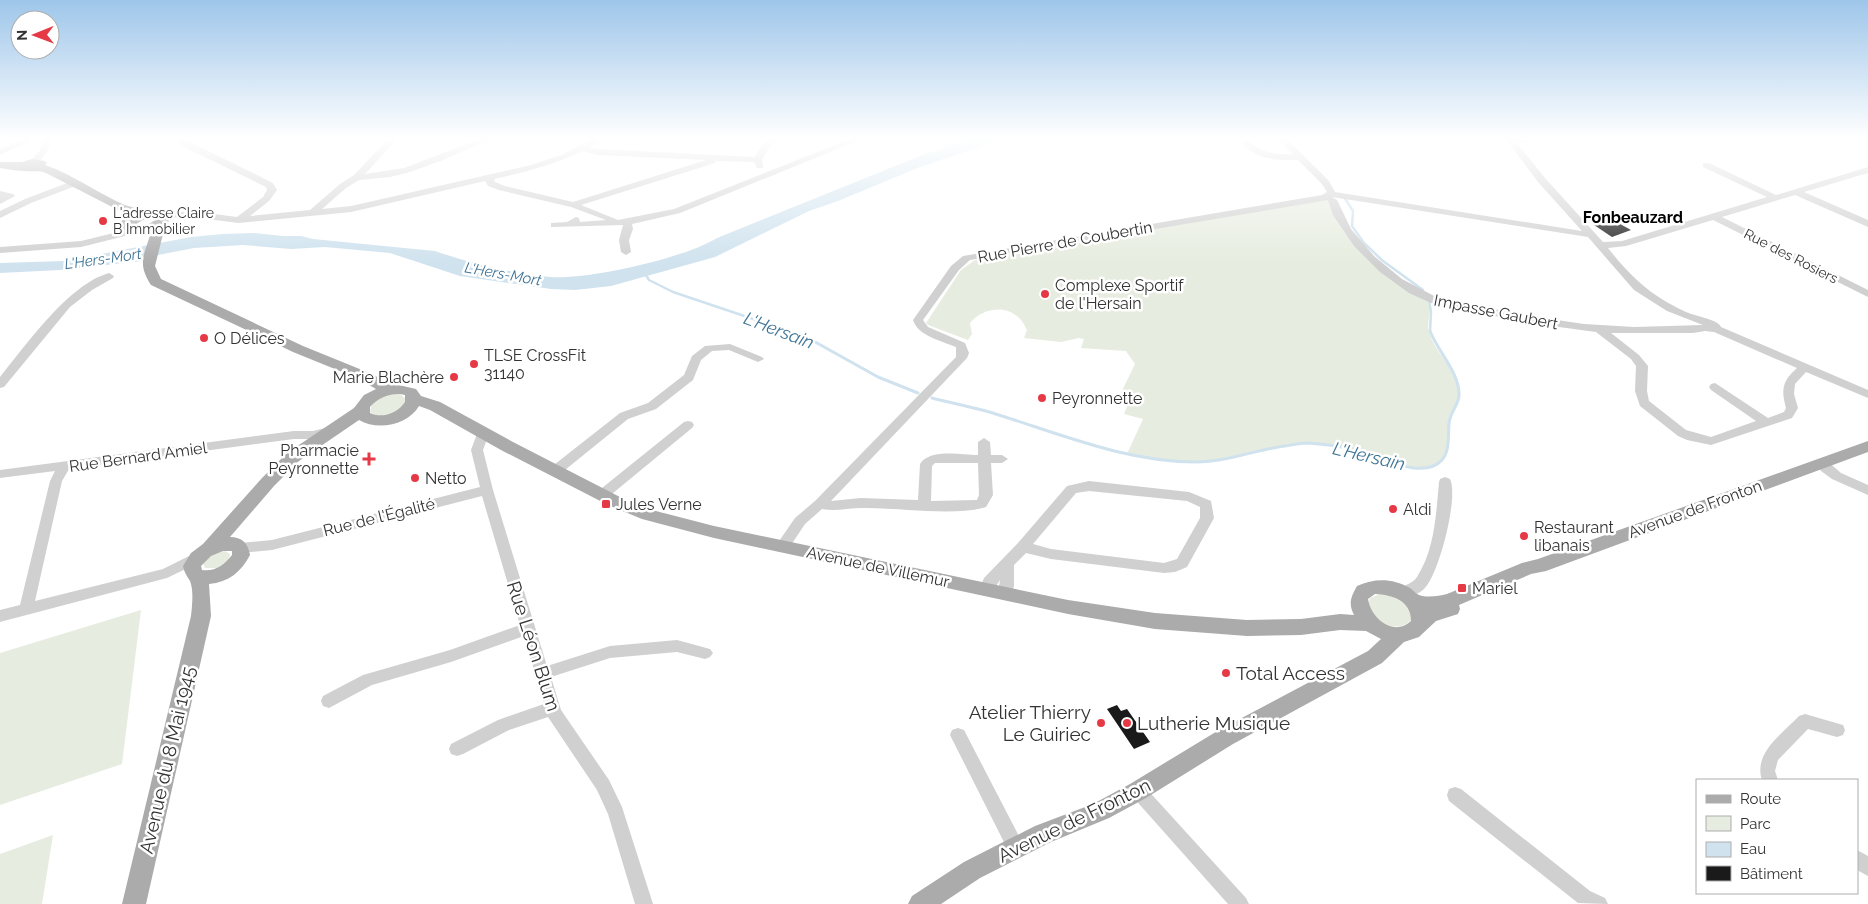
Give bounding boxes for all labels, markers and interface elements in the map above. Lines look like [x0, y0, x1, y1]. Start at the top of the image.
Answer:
north arrow [10, 10, 60, 60]
text: N [14, 30, 30, 41]
place label: L'adresse Claire B Immobilier [113, 205, 214, 237]
district label: Fonbeauzard [1583, 208, 1683, 227]
marker: L'adresse Claire B Immobilier [97, 215, 109, 227]
street label: Rue Pierre de Coubertin [976, 217, 1154, 267]
street label: Rue des Rosiers [1741, 225, 1841, 287]
water label: L'Hers-Mort [63, 245, 143, 273]
water label: L'Hers-Mort [463, 258, 543, 290]
place label: Complexe Sportif de l'Hersain [1055, 276, 1184, 313]
marker: Complexe Sportif de l'Hersain [1039, 288, 1051, 300]
street label: Impasse Gaubert [1432, 291, 1560, 333]
water label: L'Hersain [741, 307, 817, 353]
place label: O Délices [214, 329, 285, 348]
marker: O Délices [198, 332, 210, 344]
place label: TLSE CrossFit 31140 [484, 346, 587, 383]
marker: TLSE CrossFit 31140 [468, 358, 480, 370]
place label: Marie Blachère [333, 368, 444, 387]
marker: Marie Blachère [448, 371, 460, 383]
place label: Peyronnette [1052, 389, 1142, 408]
marker: Peyronnette [1036, 392, 1048, 404]
street label: Rue Bernard Amiel [68, 438, 209, 476]
water label: L'Hersain [1331, 438, 1407, 474]
place label: Pharmacie Peyronnette [269, 441, 359, 478]
marker: Pharmacie Peyronnette [363, 453, 375, 465]
place label: Netto [425, 469, 467, 488]
marker: Netto [409, 472, 421, 484]
street label: Avenue de Fronton [1626, 476, 1764, 542]
street label: Rue de l'Égalité [321, 493, 437, 540]
place label: Jules Verne [616, 495, 702, 514]
marker: Jules Verne [600, 498, 612, 510]
place label: Aldi [1403, 500, 1432, 519]
marker: Aldi [1387, 503, 1399, 515]
place label: Restaurant libanais [1534, 518, 1614, 555]
marker: Restaurant libanais [1518, 530, 1530, 542]
street label: Avenue de Villemur [805, 543, 951, 591]
street label: Rue Léon Blum [503, 578, 565, 714]
place label: Mariel [1472, 579, 1518, 598]
marker: Mariel [1456, 582, 1468, 594]
place label: Total Access [1236, 662, 1345, 684]
street label: Avenue du 8 Mai 1945 [135, 664, 199, 856]
marker: Total Access [1220, 667, 1232, 679]
place label: Atelier Thierry Le Guiriec [969, 701, 1091, 745]
place label: Lutherie Musique [1137, 712, 1290, 734]
marker: Atelier Thierry Le Guiriec [1095, 717, 1107, 729]
marker: Lutherie Musique [1121, 717, 1133, 729]
street label: Avenue de Fronton [994, 774, 1154, 866]
legend [1696, 779, 1858, 894]
text: Route [1740, 790, 1781, 808]
text: Parc [1740, 815, 1771, 833]
text: Eau [1740, 840, 1766, 858]
text: Bâtiment [1740, 865, 1803, 883]

